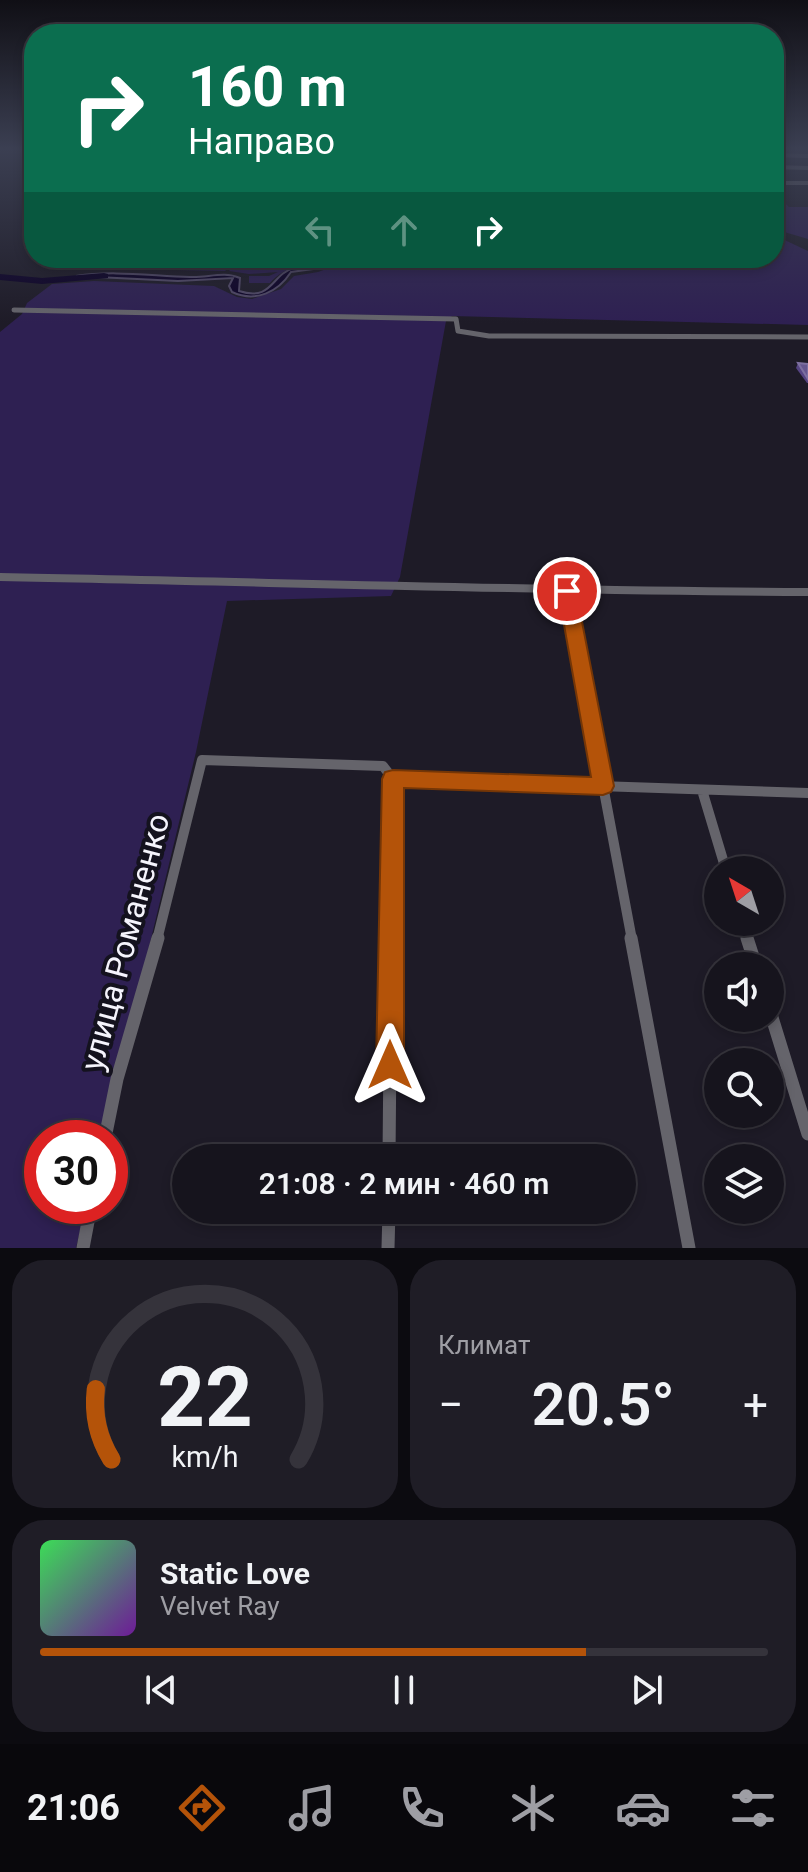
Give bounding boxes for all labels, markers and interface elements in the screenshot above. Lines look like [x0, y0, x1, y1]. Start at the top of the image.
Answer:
text: 160 m [188, 54, 347, 120]
icon: right [56, 56, 160, 160]
text: Направо [188, 121, 335, 163]
icon: left [298, 208, 342, 252]
icon: ahead [382, 208, 426, 252]
icon: right [466, 208, 510, 252]
pin [533, 557, 601, 625]
icon: arrive [545, 569, 589, 613]
street label: улица Романенко [72, 809, 178, 1075]
north arrow [704, 856, 784, 936]
map controls [704, 856, 784, 1224]
button: sound [704, 952, 784, 1032]
position arrow [348, 1023, 432, 1107]
button: search [704, 1048, 784, 1128]
speed limit sign: 30 [24, 1120, 128, 1224]
button: layers [704, 1144, 784, 1224]
text: 21:08 · 2 мин · 460 m [259, 1166, 549, 1201]
text: Климат [438, 1330, 530, 1360]
text: 22 [157, 1349, 253, 1446]
text: 20.5° [532, 1369, 675, 1440]
text: − [438, 1379, 463, 1431]
text: + [743, 1379, 768, 1431]
text: km/h [171, 1440, 239, 1474]
text: Static Love [160, 1556, 310, 1591]
text: Velvet Ray [160, 1591, 280, 1621]
icon: previous [139, 1668, 183, 1712]
icon: pause [382, 1668, 426, 1712]
icon: next [625, 1668, 669, 1712]
icon: directions [174, 1780, 230, 1836]
icon: music [284, 1780, 340, 1836]
icon: phone [394, 1780, 450, 1836]
icon: climate [505, 1780, 561, 1836]
icon: car [615, 1780, 671, 1836]
icon: filters [725, 1780, 781, 1836]
text: 21:06 [27, 1787, 120, 1829]

